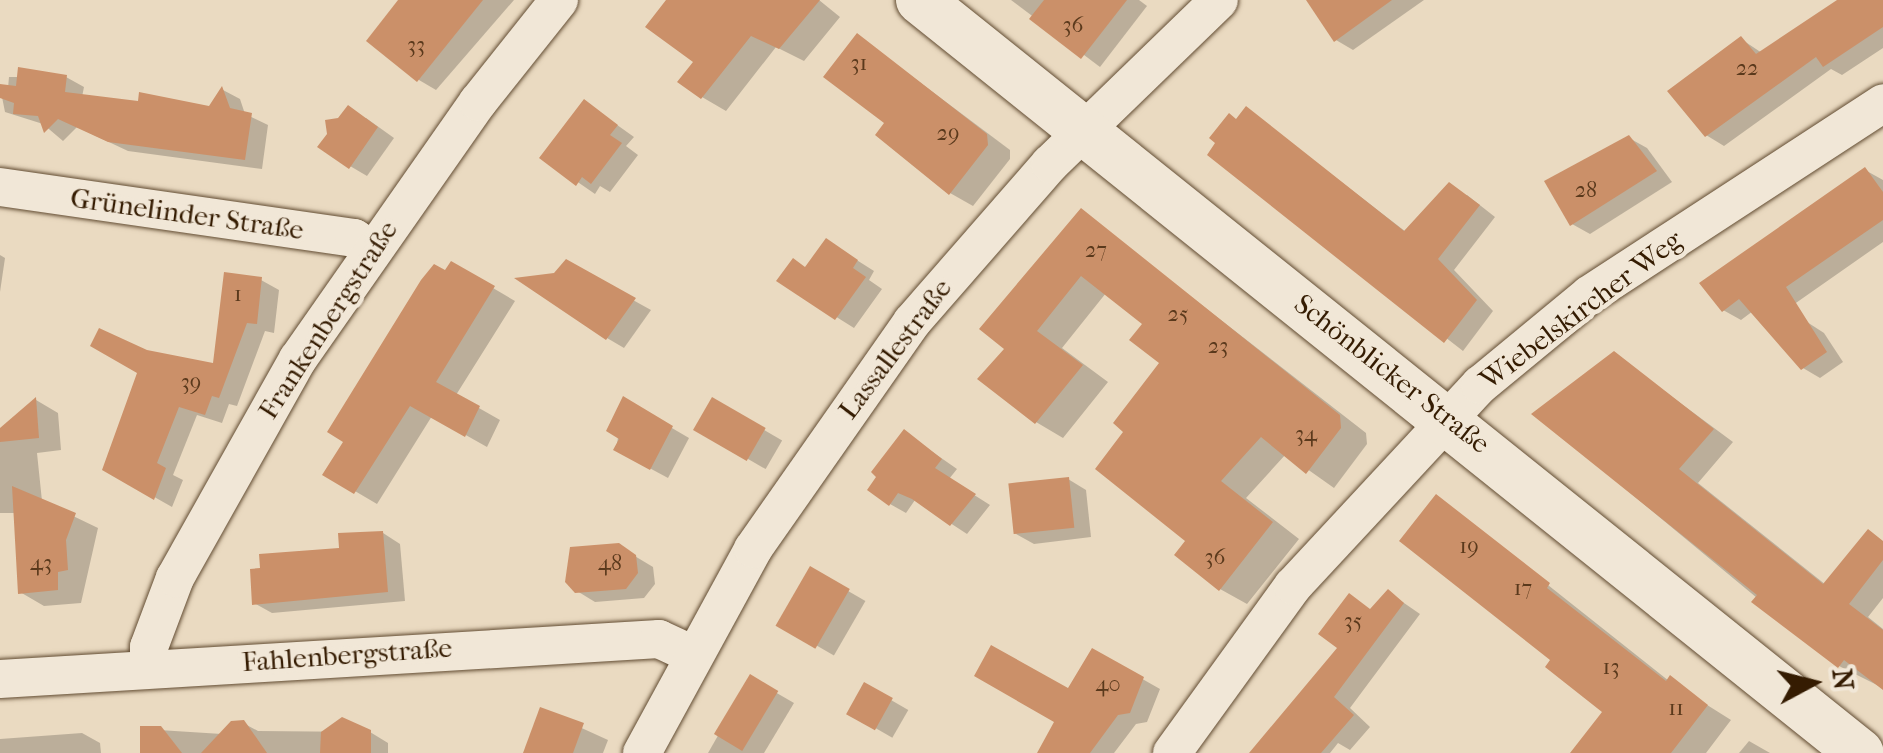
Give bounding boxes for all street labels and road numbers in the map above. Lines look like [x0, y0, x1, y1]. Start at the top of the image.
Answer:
street label: Grünelinder Straße [68, 181, 306, 247]
street label: Frankenbergstraße [251, 215, 405, 425]
street label: Wiebelskircher Weg [1473, 223, 1689, 397]
street label: Lassallestraße [831, 272, 959, 426]
street label: Schönblicker Straße [1287, 287, 1497, 461]
street label: Fahlenbergstraße [241, 631, 453, 679]

